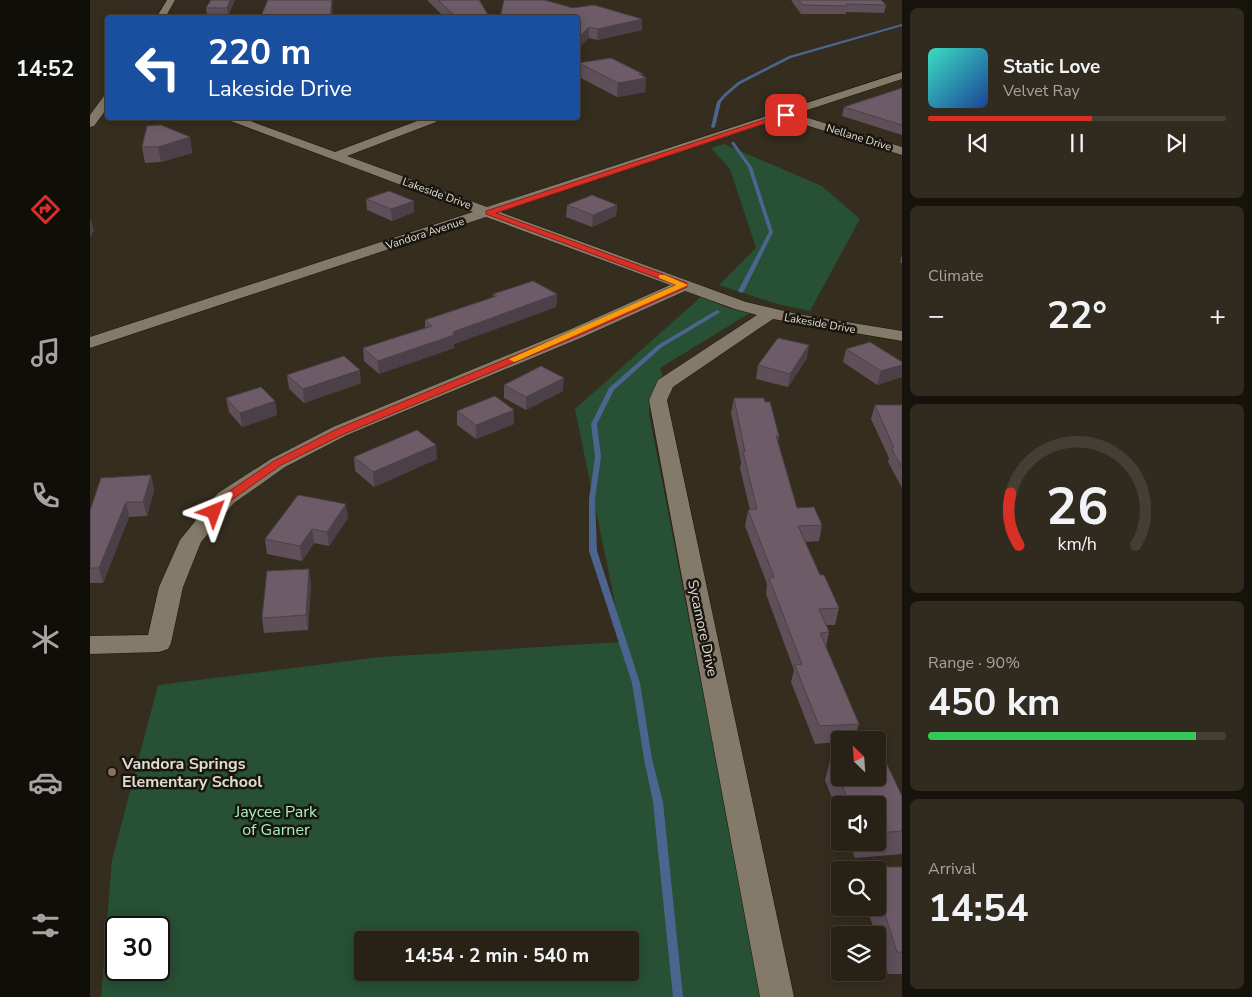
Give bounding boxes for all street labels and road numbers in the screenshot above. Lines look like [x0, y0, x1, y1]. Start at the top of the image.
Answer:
street label: Nellane Drive [824, 120, 893, 155]
street label: Lakeside Drive [400, 174, 473, 213]
street label: Vandora Avenue [383, 214, 466, 254]
street label: Lakeside Drive [783, 310, 857, 337]
street label: Sycamore Drive [683, 578, 722, 678]

